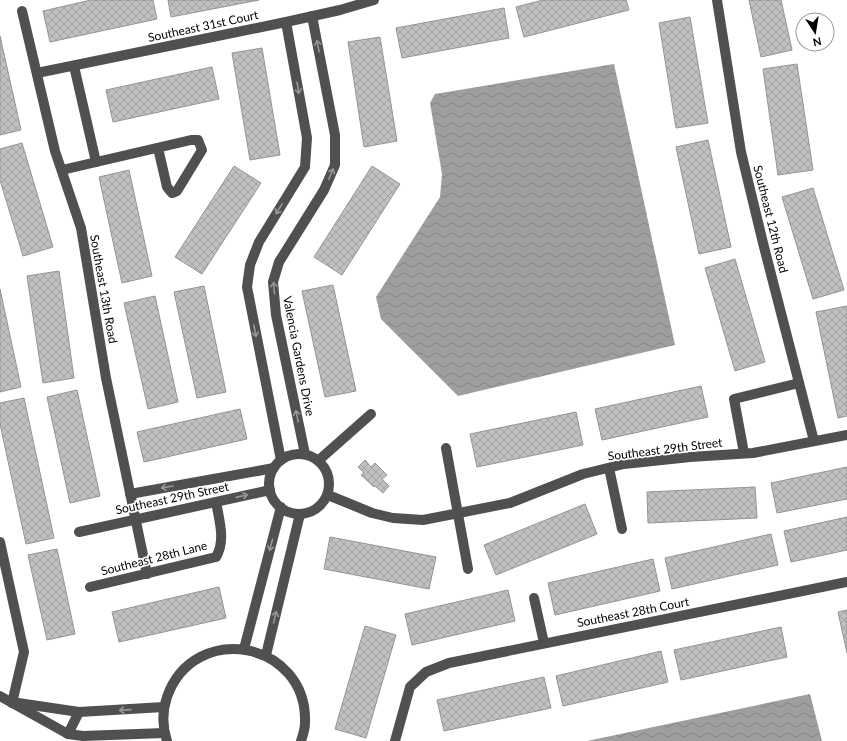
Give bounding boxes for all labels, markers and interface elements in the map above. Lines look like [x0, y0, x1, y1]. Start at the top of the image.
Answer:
street label: Southeast 31st Court [146, 7, 260, 45]
north arrow [795, 12, 835, 52]
text: N [812, 35, 823, 50]
one-way arrow [313, 40, 321, 53]
one-way arrow [294, 81, 302, 94]
street label: Southeast 12th Road [750, 164, 792, 274]
one-way arrow [328, 168, 336, 180]
one-way arrow [275, 203, 283, 214]
street label: Southeast 13th Road [87, 233, 121, 345]
one-way arrow [270, 282, 277, 295]
street label: Valencia Gardens Drive [280, 295, 318, 417]
one-way arrow [251, 324, 259, 337]
one-way arrow [293, 410, 301, 423]
street label: Southeast 29th Street [607, 434, 724, 463]
street label: Southeast 29th Street [114, 479, 231, 517]
one-way arrow [161, 483, 174, 491]
one-way arrow [235, 491, 248, 499]
street label: Southeast 28th Lane [99, 538, 209, 578]
one-way arrow [267, 538, 274, 551]
street label: Southeast 28th Court [576, 594, 691, 630]
one-way arrow [272, 611, 279, 624]
one-way arrow [119, 706, 132, 713]

